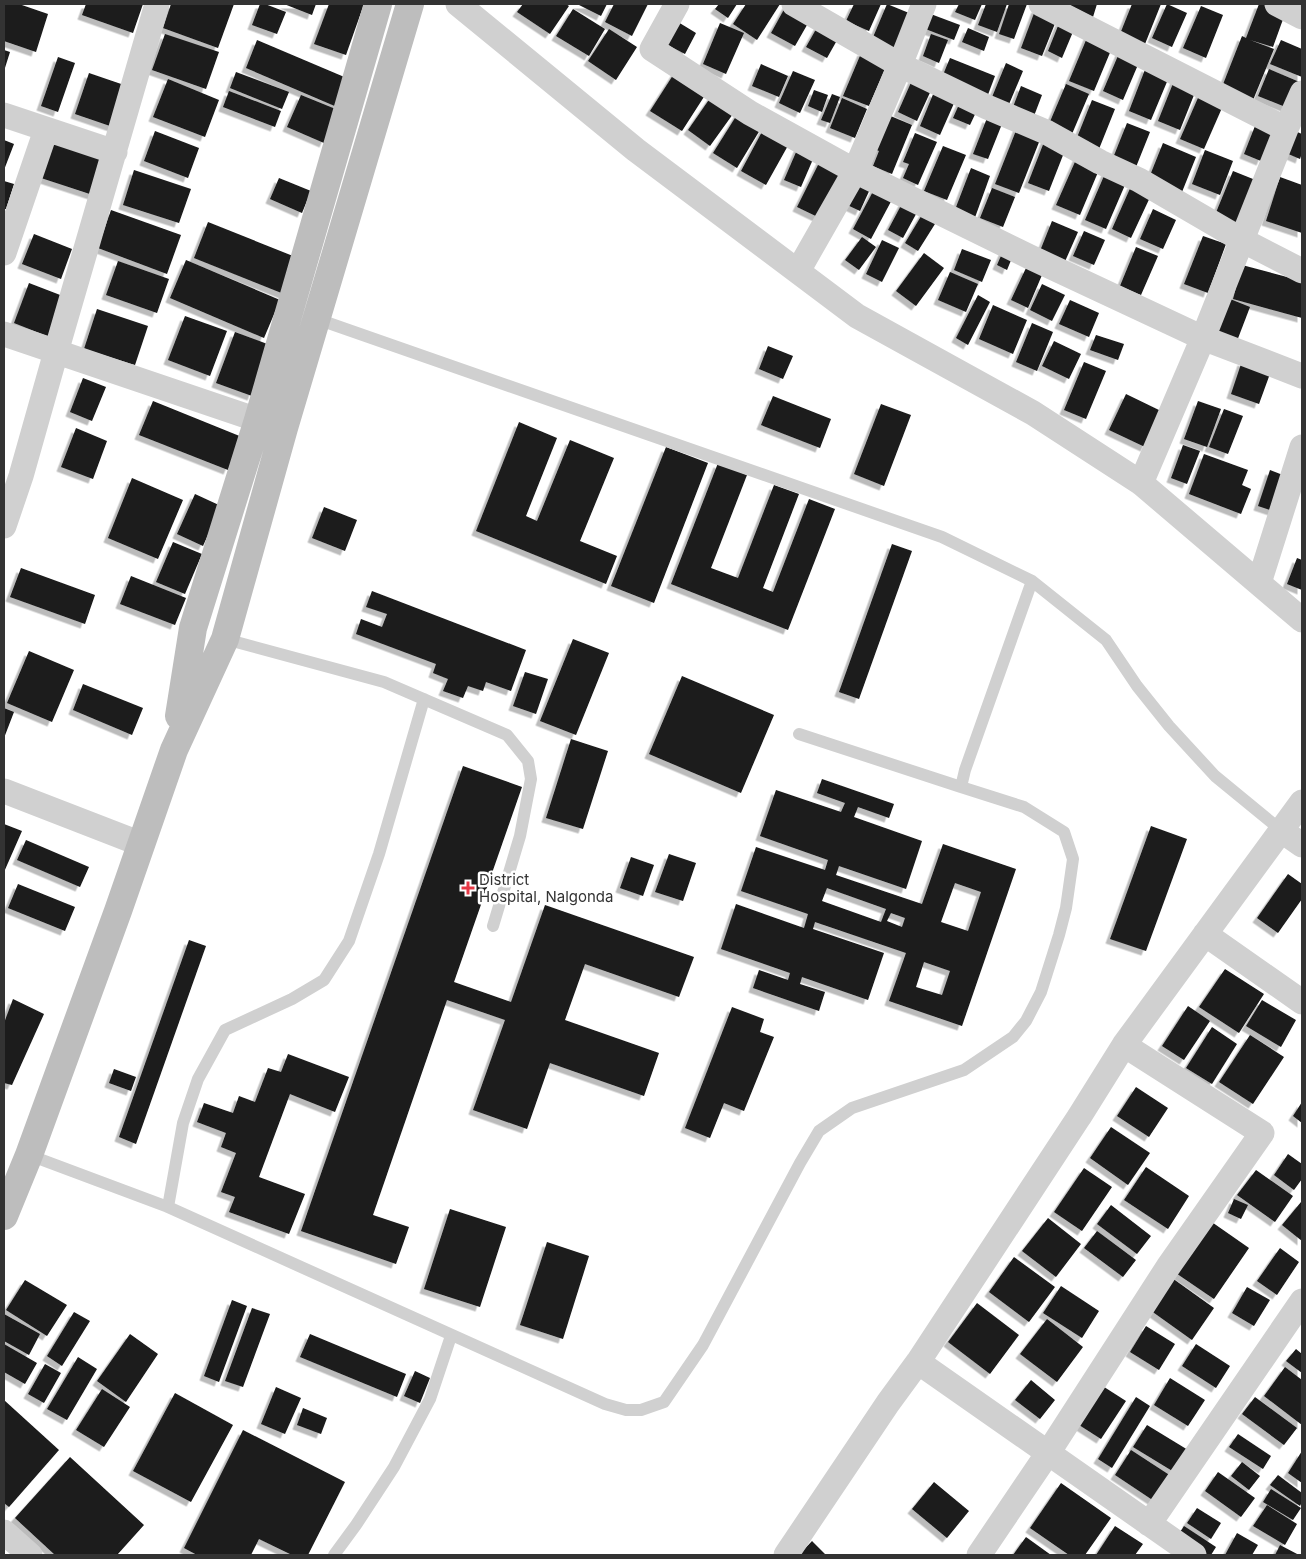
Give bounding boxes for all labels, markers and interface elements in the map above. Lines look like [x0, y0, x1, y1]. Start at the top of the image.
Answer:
place label: District Hospital, Nalgonda [479, 870, 613, 906]
marker: District Hospital, Nalgonda [461, 881, 475, 895]

